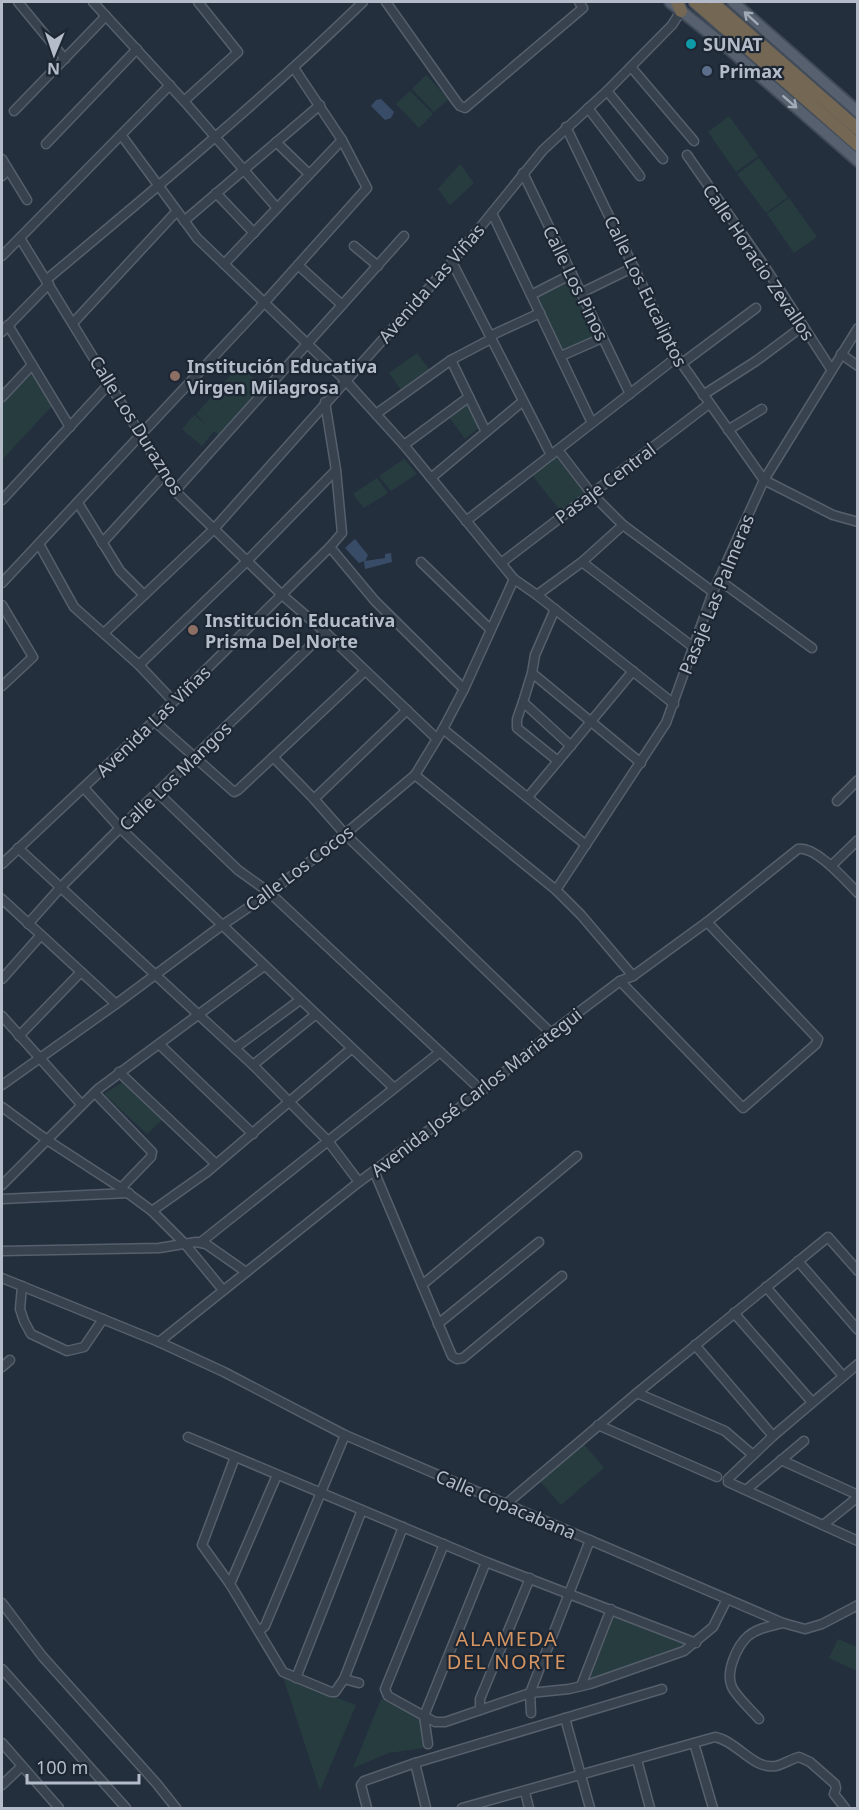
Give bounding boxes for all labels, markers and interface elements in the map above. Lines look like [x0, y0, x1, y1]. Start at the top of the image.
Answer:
one-way arrow [744, 11, 759, 25]
north arrow [24, 24, 84, 84]
place label: SUNAT [703, 32, 763, 56]
marker: SUNAT [684, 37, 698, 51]
text: N [47, 58, 60, 80]
place label: Primax [719, 59, 783, 83]
marker: Primax [700, 64, 714, 78]
one-way arrow [782, 95, 797, 109]
street label: Calle Horacio Zevallos [698, 179, 820, 345]
street label: Calle Los Eucaliptos [599, 211, 693, 371]
street label: Avenida Las Viñas [373, 218, 489, 348]
street label: Calle Los Pinos [538, 221, 614, 345]
street label: Calle Los Duraznos [84, 351, 190, 499]
place label: Institución Educativa Virgen Milagrosa [187, 354, 377, 399]
marker: Institución Educativa Virgen Milagrosa [168, 369, 182, 383]
street label: Pasaje Central [550, 437, 660, 529]
street label: Pasaje Las Palmeras [673, 510, 759, 678]
place label: Institución Educativa Prisma Del Norte [205, 608, 395, 653]
marker: Institución Educativa Prisma Del Norte [186, 623, 200, 637]
street label: Avenida Las Viñas [91, 660, 215, 782]
street label: Calle Los Mangos [114, 716, 236, 836]
street label: Calle Los Cocos [240, 819, 358, 917]
street label: Avenida José Carlos Mariategui [366, 1002, 586, 1182]
street label: Calle Copacabana [432, 1464, 580, 1544]
district label: ALAMEDA DEL NORTE [447, 1625, 567, 1675]
scale bar [27, 1747, 140, 1785]
text: 100 m [36, 1755, 88, 1779]

